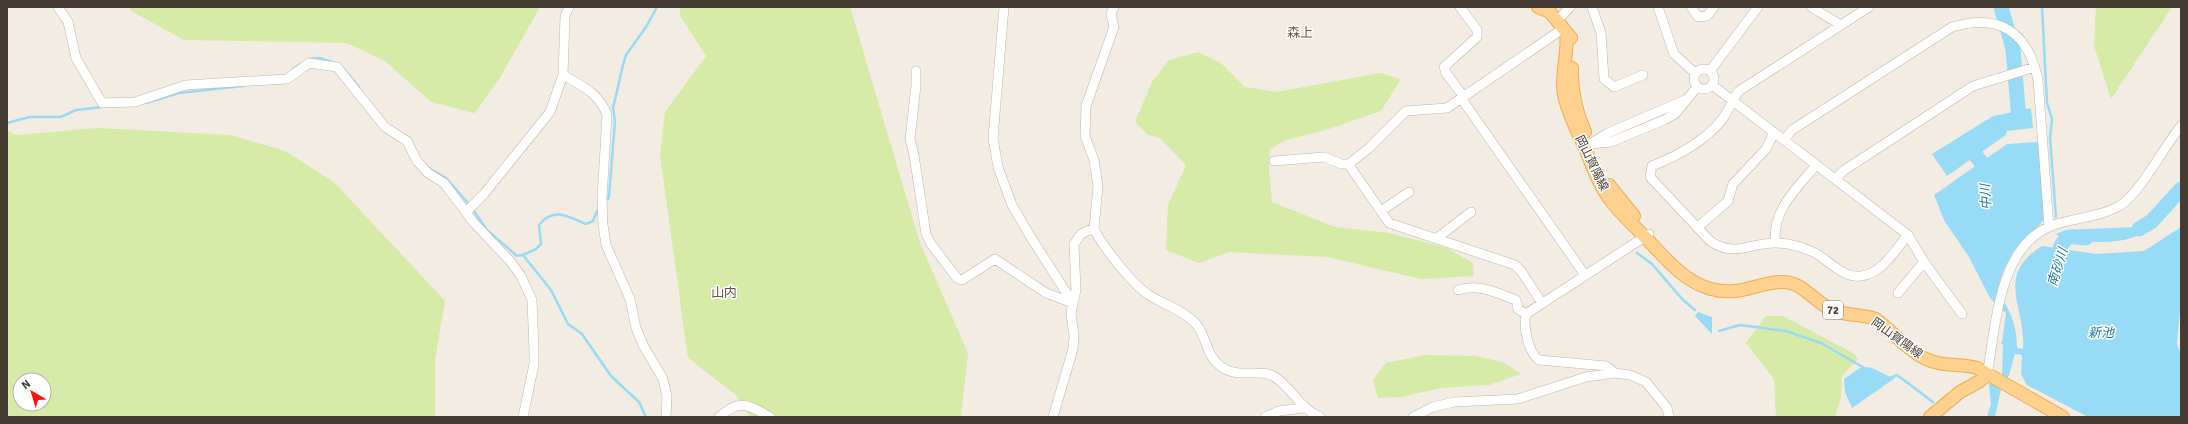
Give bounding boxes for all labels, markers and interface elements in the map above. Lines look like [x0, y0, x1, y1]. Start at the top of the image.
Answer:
district label: 森上 [1287, 25, 1313, 41]
street label: 岡山賀陽線 [1572, 133, 1611, 193]
water label: 中川 [1977, 182, 1995, 210]
water label: 南砂川 [2045, 244, 2072, 288]
district label: 山内 [711, 285, 737, 301]
road number: 72 [1823, 301, 1843, 319]
street label: 岡山賀陽線 [1868, 315, 1925, 362]
water label: 新池 [2088, 325, 2116, 341]
north arrow [12, 372, 52, 412]
text: N [19, 377, 33, 392]

